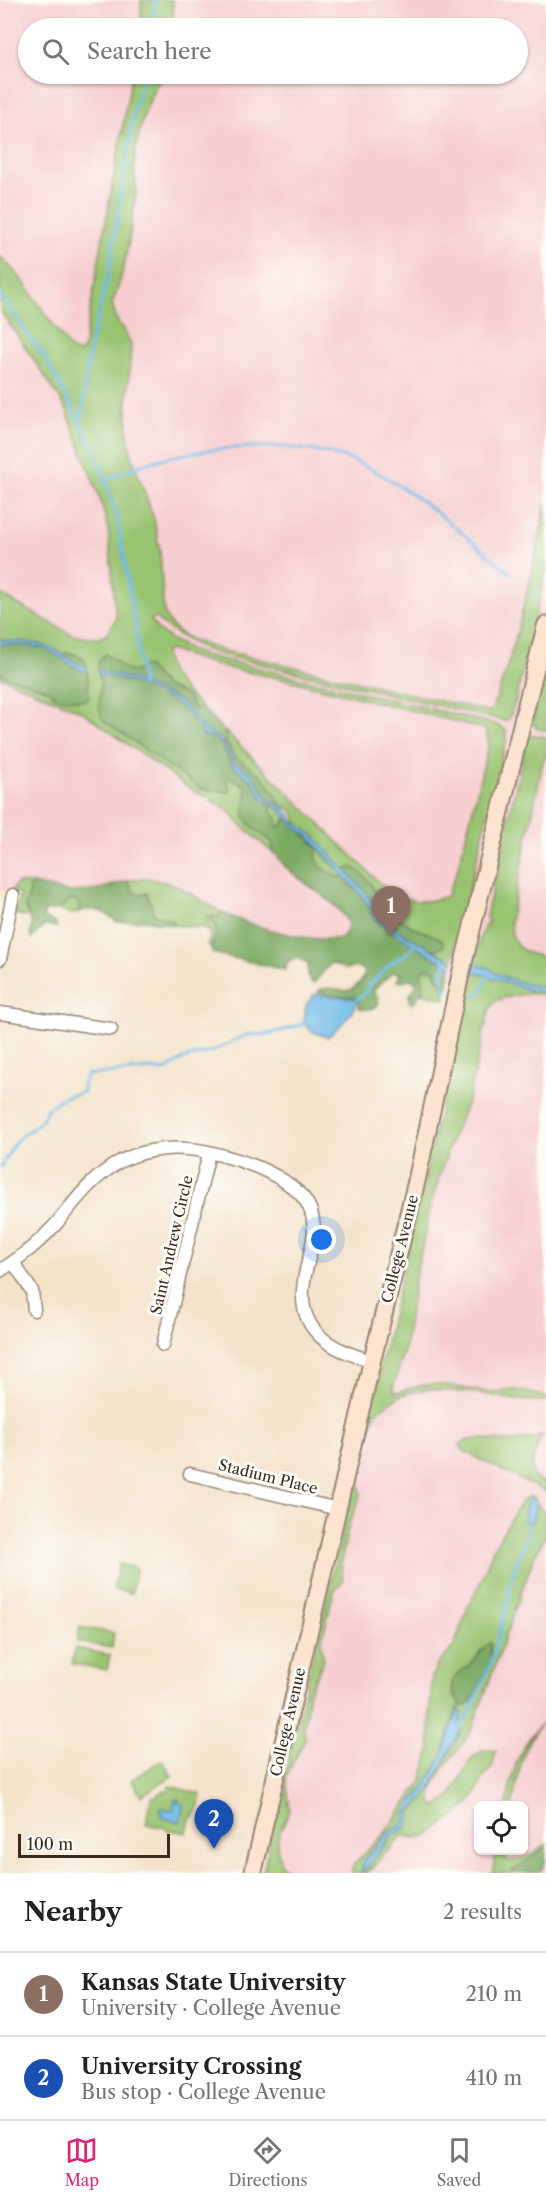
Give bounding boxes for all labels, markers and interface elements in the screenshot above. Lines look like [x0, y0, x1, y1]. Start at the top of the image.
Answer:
search box [18, 18, 528, 84]
icon: search [39, 35, 72, 68]
text: Search here [87, 38, 212, 65]
pin: 1 [372, 886, 410, 936]
street label: Saint Andrew Circle [146, 1173, 197, 1316]
street label: College Avenue [377, 1193, 422, 1305]
your location [307, 1225, 336, 1254]
street label: Stadium Place [217, 1455, 320, 1498]
street label: College Avenue [266, 1666, 309, 1778]
pin: 2 [194, 1800, 234, 1849]
map controls [474, 1801, 528, 1855]
button: locate [474, 1801, 528, 1855]
scale bar [18, 1831, 170, 1858]
text: 100 m [27, 1834, 73, 1854]
text: Nearby [24, 1896, 122, 1928]
text: 2 results [443, 1900, 522, 1924]
text: Kansas State University [81, 1969, 346, 1996]
text: 1 [39, 1982, 48, 2006]
text: 210 m [465, 1982, 522, 2006]
text: University · College Avenue [81, 1996, 341, 2020]
text: University Crossing [81, 2053, 301, 2080]
text: 2 [38, 2066, 49, 2090]
text: 410 m [465, 2066, 522, 2090]
text: Bus stop · College Avenue [81, 2080, 326, 2104]
tab: Map [65, 2134, 99, 2190]
tab: Directions [228, 2134, 307, 2190]
tab: Saved [437, 2134, 481, 2190]

